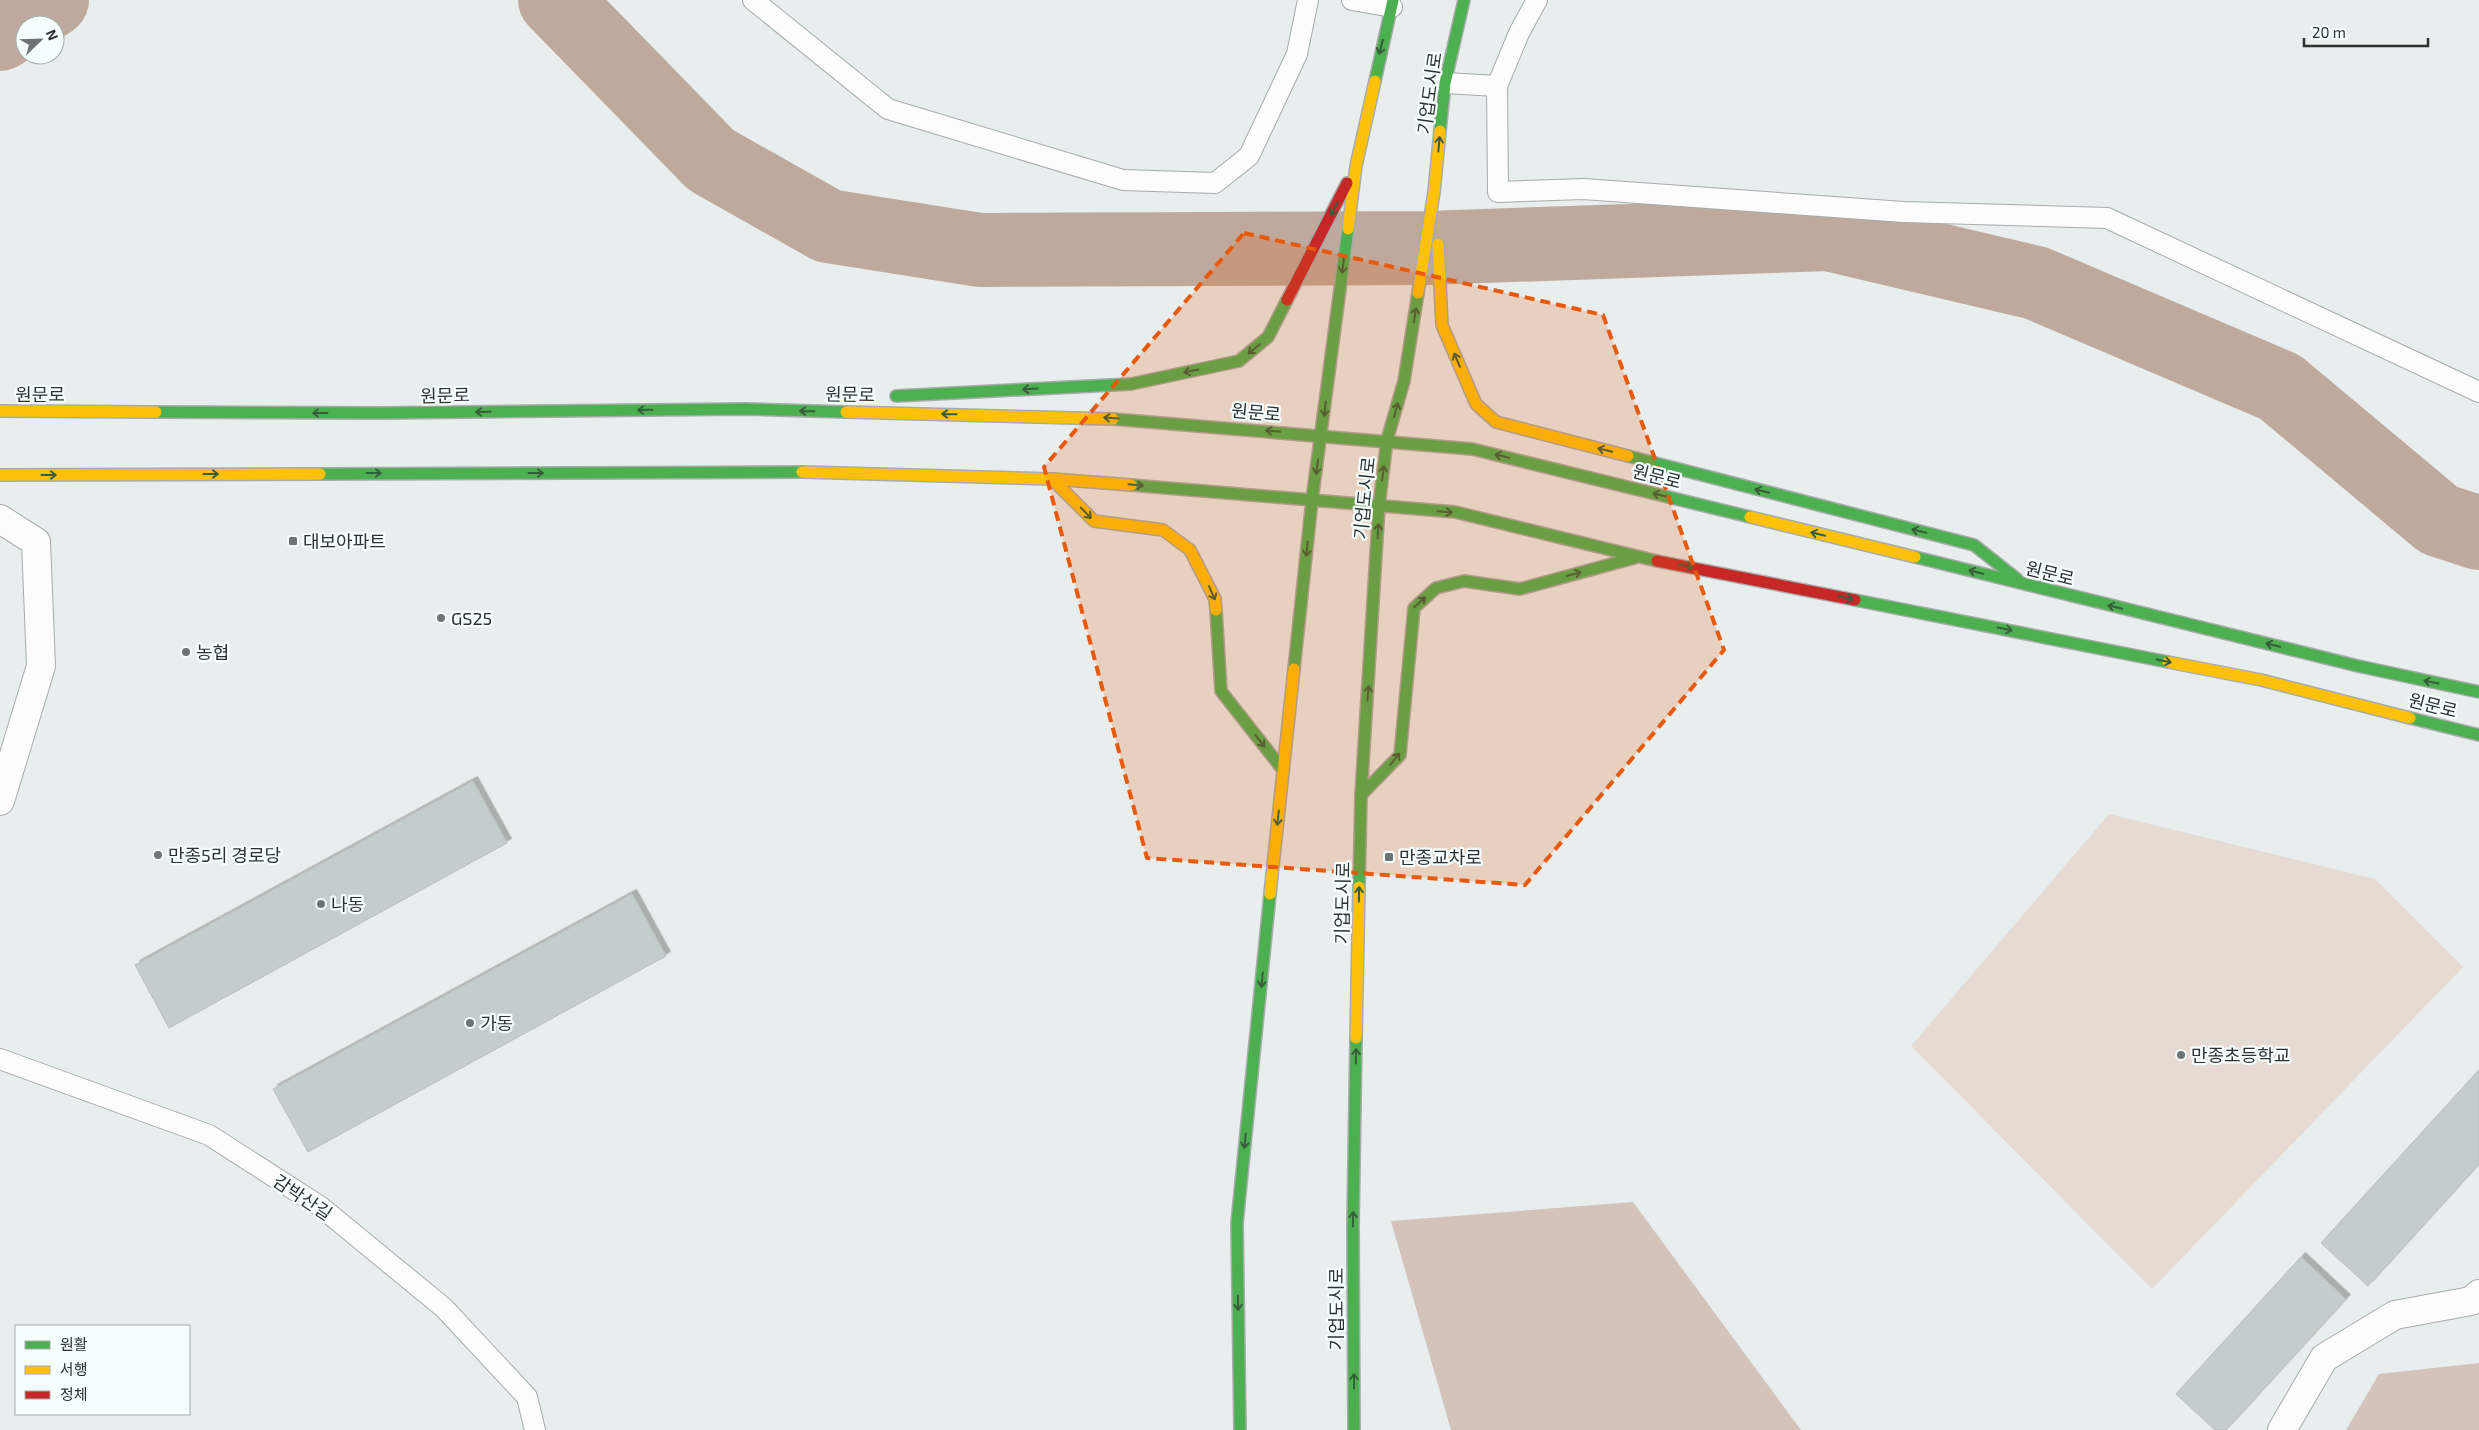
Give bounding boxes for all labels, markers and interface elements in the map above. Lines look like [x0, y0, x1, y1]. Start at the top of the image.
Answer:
north arrow [15, 15, 65, 65]
scale bar [2304, 15, 2428, 47]
text: 20 m [2312, 23, 2346, 41]
text: N [43, 27, 62, 43]
one-way arrow [1376, 39, 1386, 55]
street label: 기업도시로 [1412, 50, 1446, 136]
one-way arrow [1434, 136, 1444, 152]
one-way arrow [1329, 201, 1338, 216]
one-way arrow [1338, 258, 1348, 274]
one-way arrow [1410, 308, 1420, 324]
one-way arrow [1247, 343, 1260, 354]
one-way arrow [1452, 353, 1461, 368]
one-way arrow [1183, 367, 1199, 377]
street label: 원문로 [15, 383, 65, 405]
street label: 원문로 [825, 383, 875, 405]
street label: 원문로 [420, 384, 470, 406]
one-way arrow [1022, 385, 1038, 394]
street label: 원문로 [1230, 399, 1282, 425]
one-way arrow [1320, 401, 1330, 417]
one-way arrow [1391, 403, 1401, 419]
one-way arrow [637, 405, 654, 415]
one-way arrow [800, 406, 816, 415]
one-way arrow [475, 407, 491, 417]
one-way arrow [312, 408, 328, 418]
one-way arrow [941, 409, 958, 419]
one-way arrow [1104, 413, 1120, 423]
one-way arrow [1266, 426, 1282, 436]
one-way arrow [1597, 445, 1613, 454]
one-way arrow [1495, 451, 1511, 461]
street label: 기업도시로 [1349, 456, 1379, 540]
one-way arrow [1312, 459, 1322, 475]
street label: 원문로 [1630, 459, 1684, 493]
one-way arrow [1378, 465, 1388, 481]
one-way arrow [365, 468, 381, 478]
one-way arrow [528, 468, 544, 478]
one-way arrow [202, 469, 219, 479]
one-way arrow [40, 470, 56, 480]
one-way arrow [1127, 481, 1143, 490]
one-way arrow [1755, 485, 1771, 495]
one-way arrow [1653, 490, 1669, 499]
one-way arrow [1080, 507, 1092, 520]
one-way arrow [1437, 507, 1453, 516]
one-way arrow [1373, 524, 1382, 540]
one-way arrow [1912, 526, 1928, 535]
one-way arrow [1810, 529, 1826, 538]
place label: 대보아파트 [303, 530, 386, 552]
marker: 대보아파트 [287, 535, 299, 547]
one-way arrow [1302, 540, 1312, 556]
street label: 원문로 [2023, 556, 2077, 590]
one-way arrow [1678, 562, 1694, 572]
one-way arrow [1968, 567, 1984, 576]
one-way arrow [1565, 569, 1581, 579]
one-way arrow [1207, 585, 1217, 600]
one-way arrow [1837, 593, 1853, 603]
one-way arrow [1414, 597, 1427, 608]
one-way arrow [2108, 601, 2124, 611]
place label: GS25 [451, 607, 492, 629]
marker: GS25 [435, 612, 447, 624]
one-way arrow [1997, 625, 2013, 634]
one-way arrow [2265, 640, 2281, 649]
place label: 농협 [196, 641, 229, 663]
marker: 농협 [180, 646, 192, 658]
one-way arrow [2156, 656, 2172, 666]
one-way arrow [2424, 677, 2440, 686]
one-way arrow [1363, 686, 1372, 702]
street label: 원문로 [2406, 688, 2460, 722]
one-way arrow [1255, 734, 1266, 747]
one-way arrow [1389, 753, 1400, 766]
one-way arrow [1273, 810, 1283, 826]
place label: 만종5리 경로당 [168, 844, 281, 866]
place label: 만종교차로 [1399, 846, 1482, 868]
marker: 만종5리 경로당 [152, 849, 164, 861]
marker: 만종교차로 [1383, 851, 1395, 863]
street label: 기업도시로 [1330, 861, 1354, 945]
one-way arrow [1355, 886, 1364, 902]
place label: 나동 [331, 893, 364, 915]
marker: 나동 [315, 898, 327, 910]
one-way arrow [1257, 971, 1267, 987]
place label: 가동 [480, 1012, 513, 1034]
marker: 가동 [464, 1017, 476, 1029]
place label: 만종초등학교 [2191, 1044, 2290, 1066]
one-way arrow [1351, 1049, 1361, 1065]
marker: 만종초등학교 [2175, 1049, 2187, 1061]
one-way arrow [1241, 1133, 1250, 1149]
street label: 감박산길 [269, 1169, 337, 1225]
one-way arrow [1348, 1211, 1358, 1228]
street label: 기업도시로 [1325, 1268, 1347, 1350]
one-way arrow [1233, 1295, 1243, 1311]
legend [15, 1325, 190, 1415]
text: 원활 [60, 1335, 88, 1353]
text: 서행 [60, 1360, 88, 1378]
one-way arrow [1349, 1374, 1359, 1390]
text: 정체 [60, 1385, 88, 1403]

